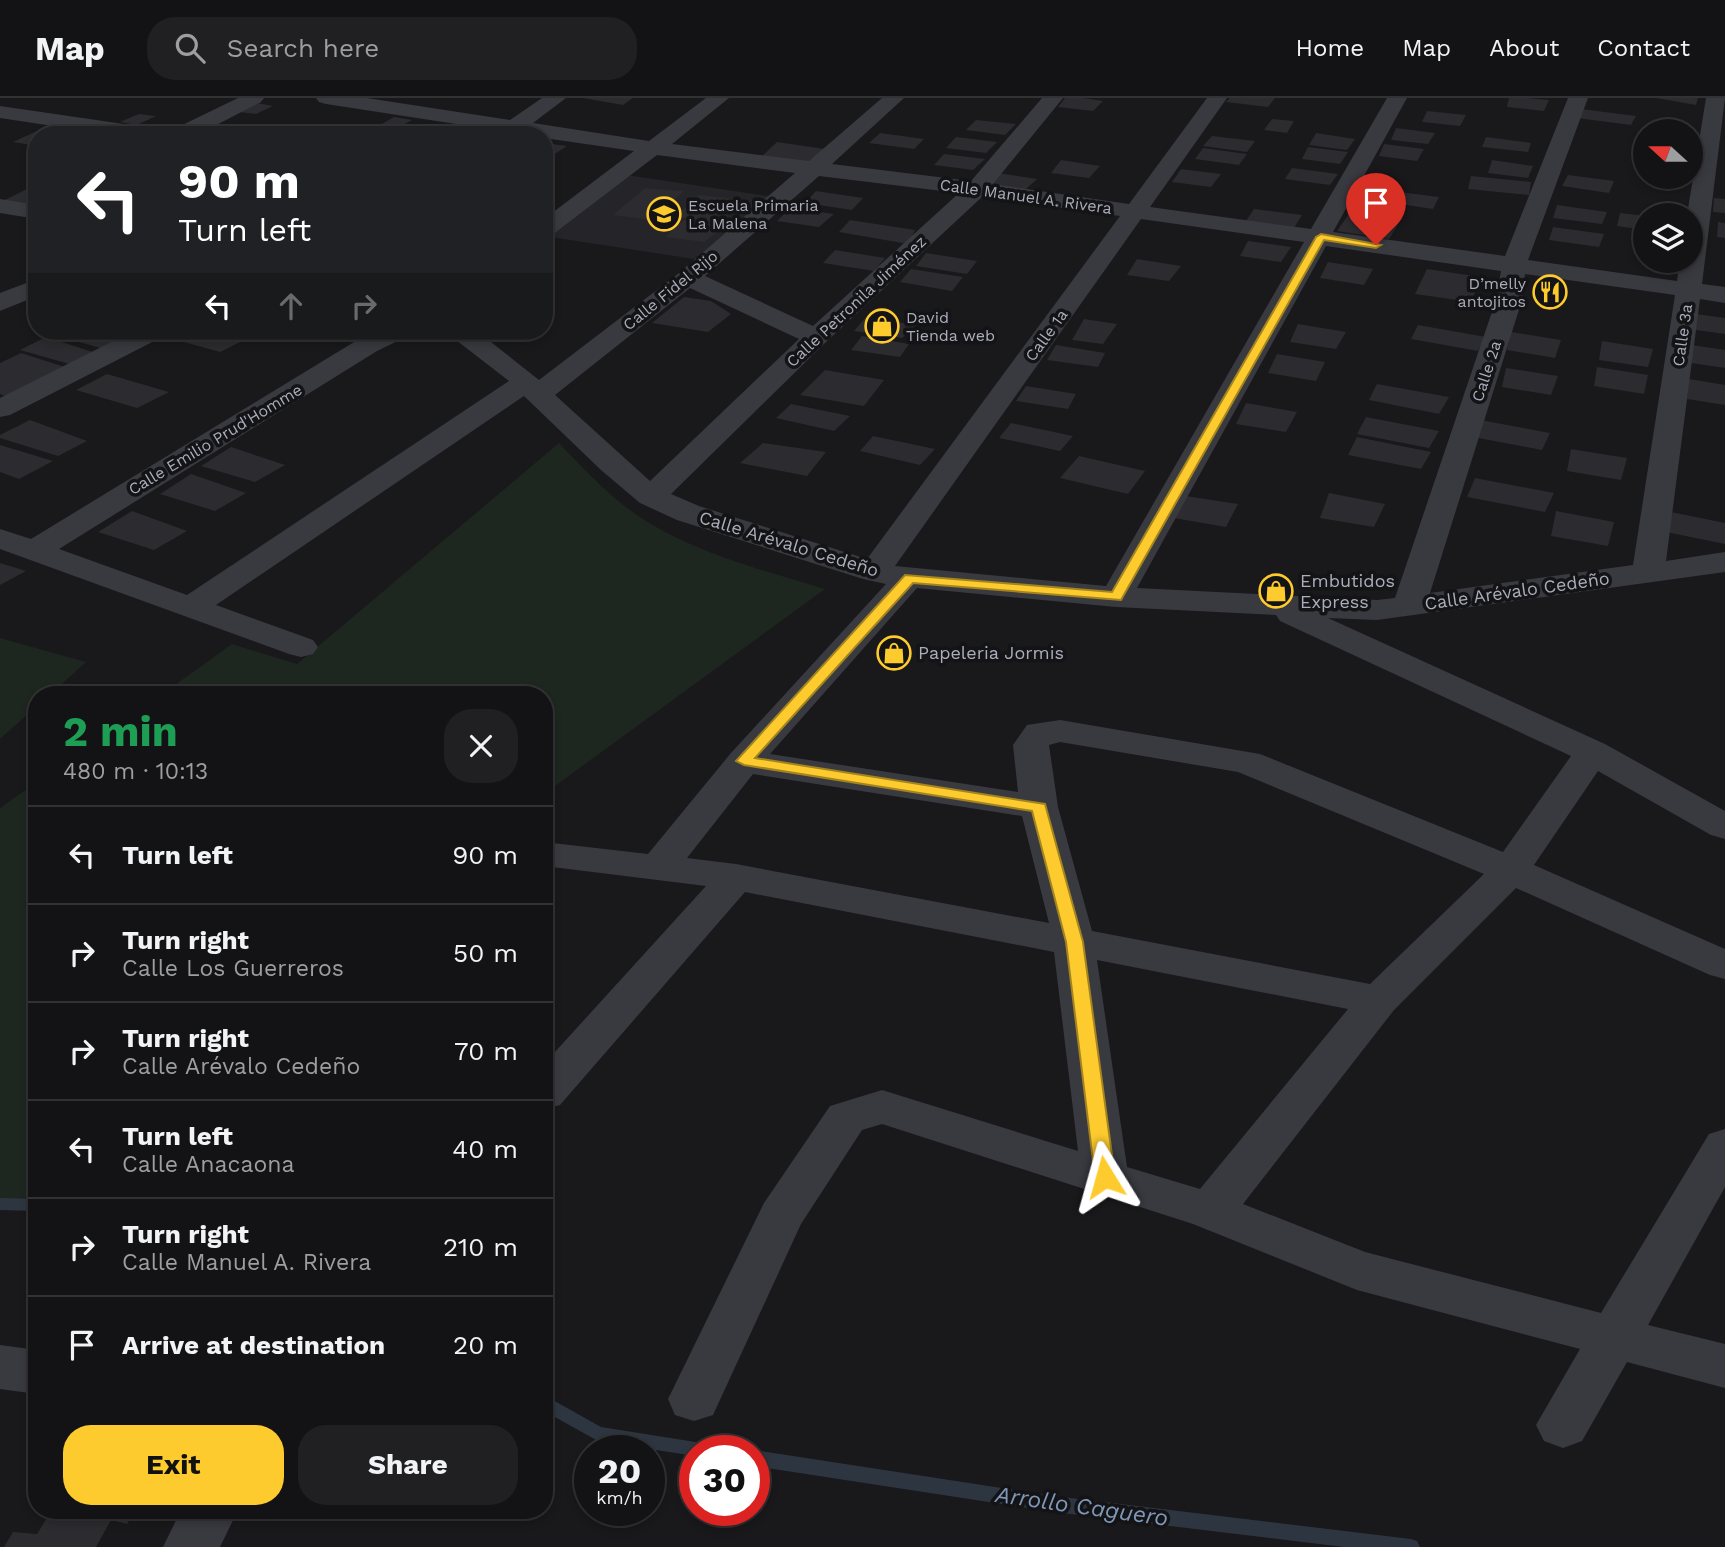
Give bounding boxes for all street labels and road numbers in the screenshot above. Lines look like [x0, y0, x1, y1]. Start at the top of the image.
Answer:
street label: Calle Manuel A. Rivera [939, 175, 1113, 218]
street label: Calle Petronila Jiménez [783, 232, 930, 371]
street label: Calle Fidel Rijo [619, 246, 721, 334]
street label: Calle 3a [1669, 303, 1696, 368]
street label: Calle 1a [1021, 306, 1072, 365]
street label: Calle 2a [1468, 338, 1505, 404]
street label: Calle Emilio Prud'Homme [125, 380, 306, 499]
street label: Calle Arévalo Cedeño [697, 506, 881, 581]
street label: Calle Arévalo Cedeño [1423, 567, 1611, 614]

